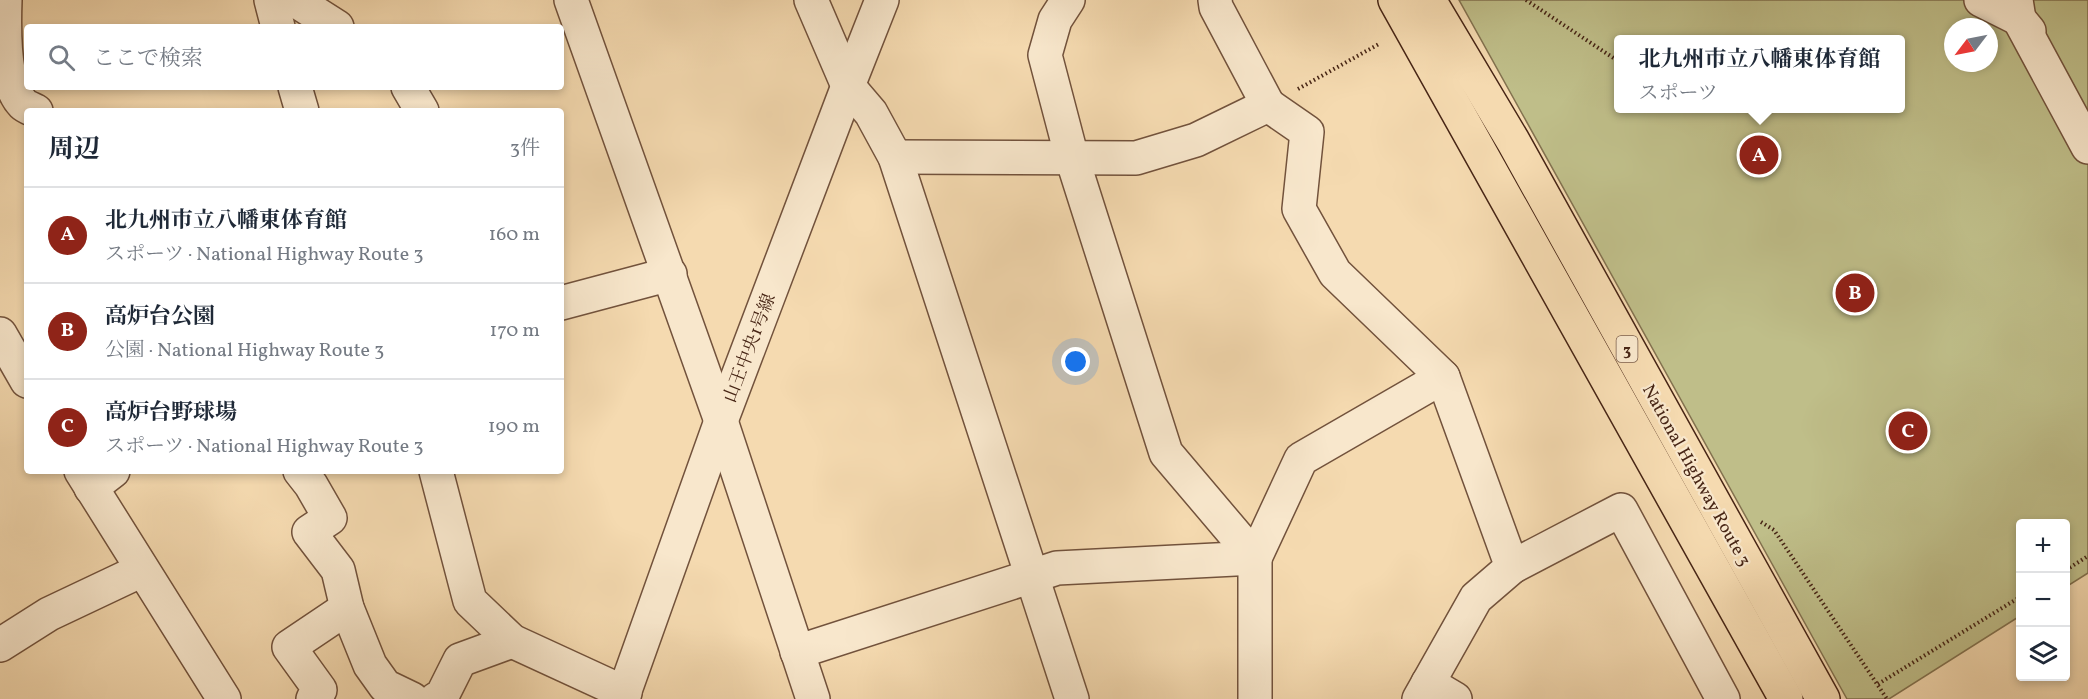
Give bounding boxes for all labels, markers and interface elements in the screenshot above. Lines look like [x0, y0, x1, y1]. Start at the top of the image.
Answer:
north arrow [1944, 18, 1998, 72]
search box [24, 24, 564, 90]
popup [1614, 35, 1905, 113]
icon: search [45, 41, 78, 74]
text: ここで検索 [93, 44, 203, 75]
text: 北九州市立八幡東体育館 [1638, 45, 1881, 76]
text: スポーツ [1638, 80, 1718, 108]
text: 周辺 [48, 132, 100, 168]
pin: A [1740, 132, 1778, 178]
text: 3件 [510, 135, 540, 163]
text: 北九州市立八幡東体育館 [105, 206, 347, 237]
text: A [60, 221, 75, 249]
text: 160 m [488, 221, 540, 249]
text: スポーツ · National Highway Route 3 [105, 241, 423, 269]
pin: B [1836, 270, 1874, 316]
street label: 山王中央1号線 [718, 290, 783, 407]
text: 高炉台公園 [105, 302, 215, 333]
text: B [61, 317, 74, 345]
text: 170 m [490, 317, 540, 345]
road number: 3 [1616, 336, 1638, 362]
text: 公園 · National Highway Route 3 [105, 337, 384, 365]
your location [1061, 347, 1090, 376]
street label: National Highway Route 3 [1635, 380, 1756, 571]
text: 高炉台野球場 [105, 398, 237, 429]
pin: C [1888, 408, 1928, 454]
text: C [61, 413, 74, 441]
text: 190 m [488, 413, 540, 441]
text: スポーツ · National Highway Route 3 [105, 433, 423, 461]
map controls [2016, 519, 2070, 681]
button: + [2016, 519, 2070, 573]
button: − [2016, 573, 2070, 627]
button: layers [2016, 627, 2070, 681]

